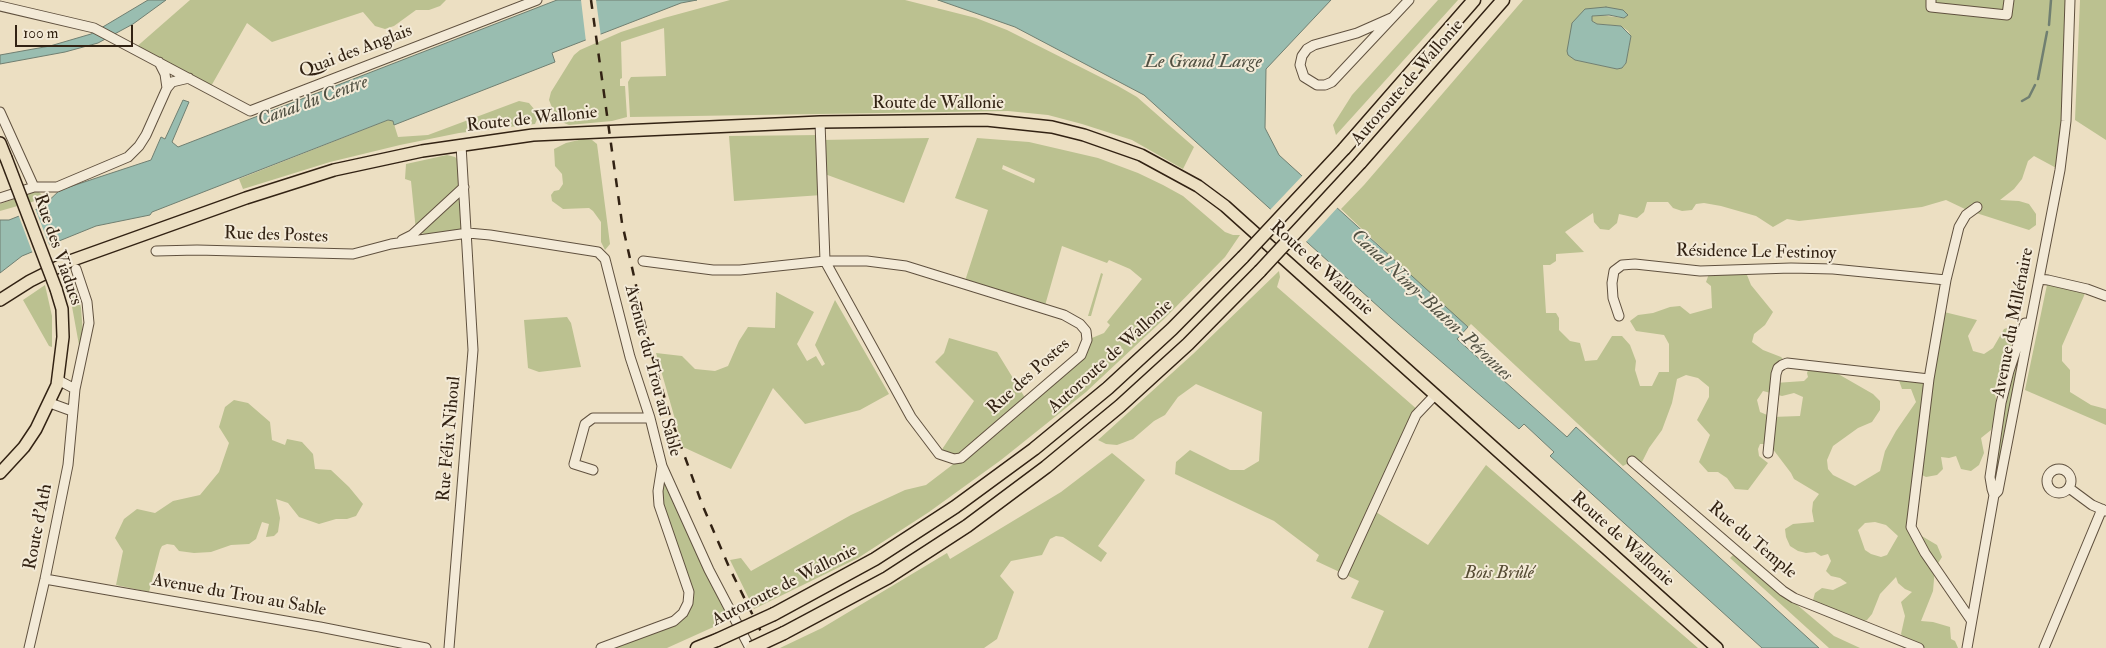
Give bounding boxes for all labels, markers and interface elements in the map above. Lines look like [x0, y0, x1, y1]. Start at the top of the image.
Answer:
scale bar [18, 15, 135, 47]
street label: Autoroute de Wallonie [1347, 15, 1469, 151]
street label: Quai des Anglais [296, 21, 416, 83]
text: 100 m [23, 24, 58, 43]
water label: Le Grand Large [1144, 52, 1262, 74]
water label: Canal du Centre [255, 71, 371, 133]
street label: Route de Wallonie [872, 93, 1004, 115]
street label: Route de Wallonie [466, 102, 598, 138]
street label: Rue des Viaducs [28, 192, 86, 308]
street label: Route de Wallonie [1265, 217, 1377, 321]
street label: Rue des Postes [224, 223, 328, 249]
water label: Canal Nimy-Blaton-Péronnes [1345, 225, 1517, 387]
street label: Résidence Le Festinoy [1676, 241, 1836, 265]
street label: Avenue du Millénaire [1989, 246, 2039, 400]
street label: Avenue du Trou au Sable [619, 283, 685, 459]
street label: Autoroute de Wallonie [1044, 295, 1178, 419]
street label: Rue des Postes [983, 334, 1075, 420]
street label: Rue Félix Nihoul [434, 375, 466, 503]
street label: Route d'Ath [20, 482, 58, 572]
street label: Route de Wallonie [1566, 488, 1678, 592]
street label: Rue du Temple [1703, 498, 1801, 584]
street label: Autoroute de Wallonie [709, 540, 861, 632]
park label: Bois Brûlé [1464, 563, 1534, 585]
street label: Avenue du Trou au Sable [150, 570, 328, 622]

